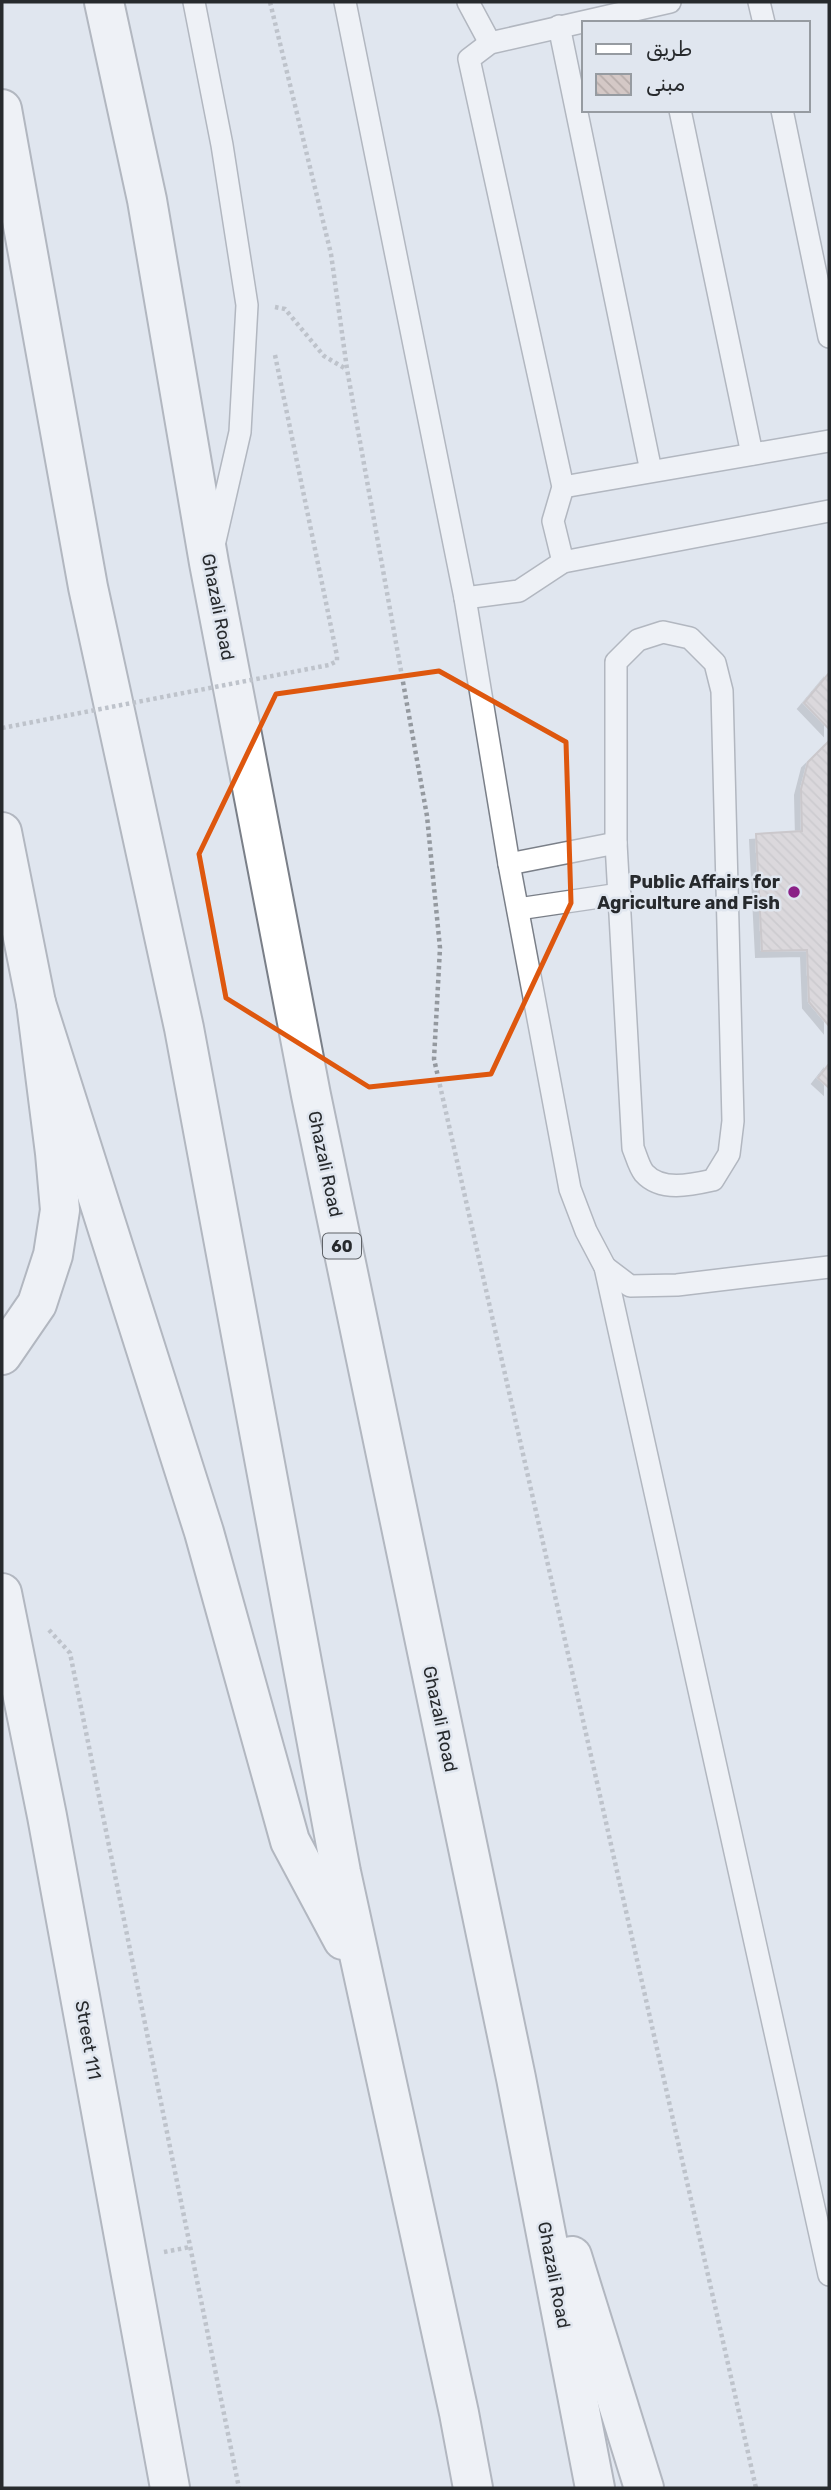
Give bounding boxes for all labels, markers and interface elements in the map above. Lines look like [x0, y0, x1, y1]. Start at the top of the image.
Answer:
legend [582, 21, 810, 112]
text: طريق [646, 36, 692, 61]
text: مبنى [646, 71, 685, 96]
street label: Ghazali Road [197, 552, 239, 662]
place label: Public Affairs for Agriculture and Fish [597, 871, 780, 914]
marker: Public Affairs for Agriculture and Fish [786, 884, 802, 900]
street label: Ghazali Road [303, 1109, 347, 1219]
road number: 60 [323, 1234, 361, 1258]
street label: Ghazali Road [418, 1664, 462, 1774]
street label: Street 111 [70, 1999, 106, 2081]
street label: Ghazali Road [533, 2220, 575, 2330]

